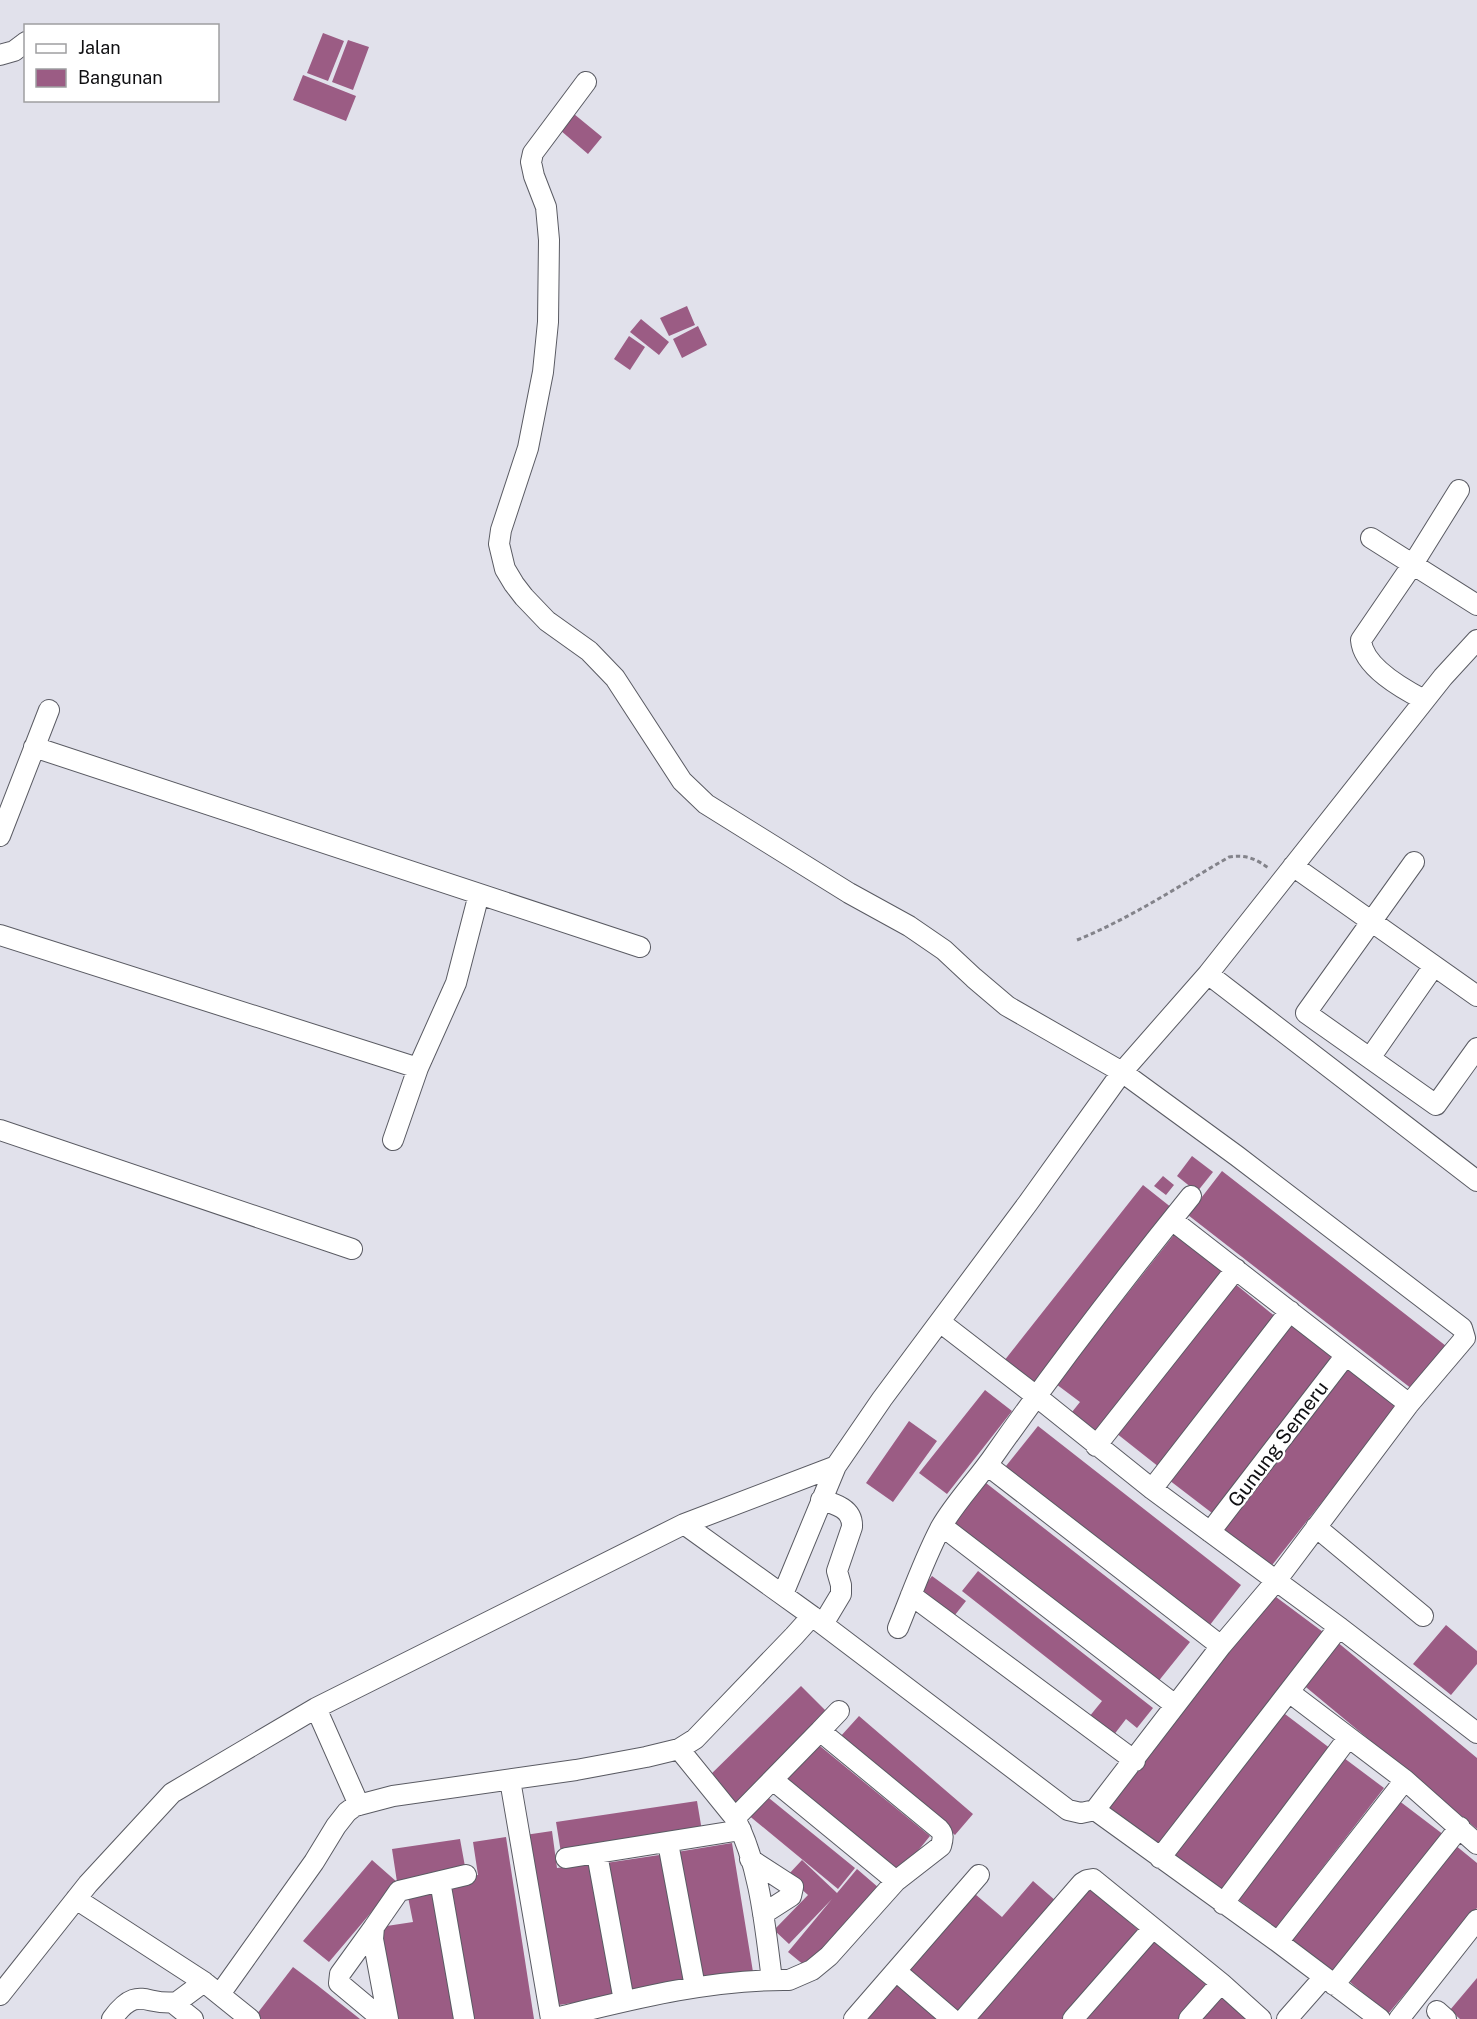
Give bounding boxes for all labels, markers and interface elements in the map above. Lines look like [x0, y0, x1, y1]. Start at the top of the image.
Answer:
legend [24, 24, 219, 102]
text: Jalan [78, 37, 121, 58]
text: Bangunan [78, 67, 163, 88]
street label: Gunung Semeru [1223, 1376, 1333, 1512]

